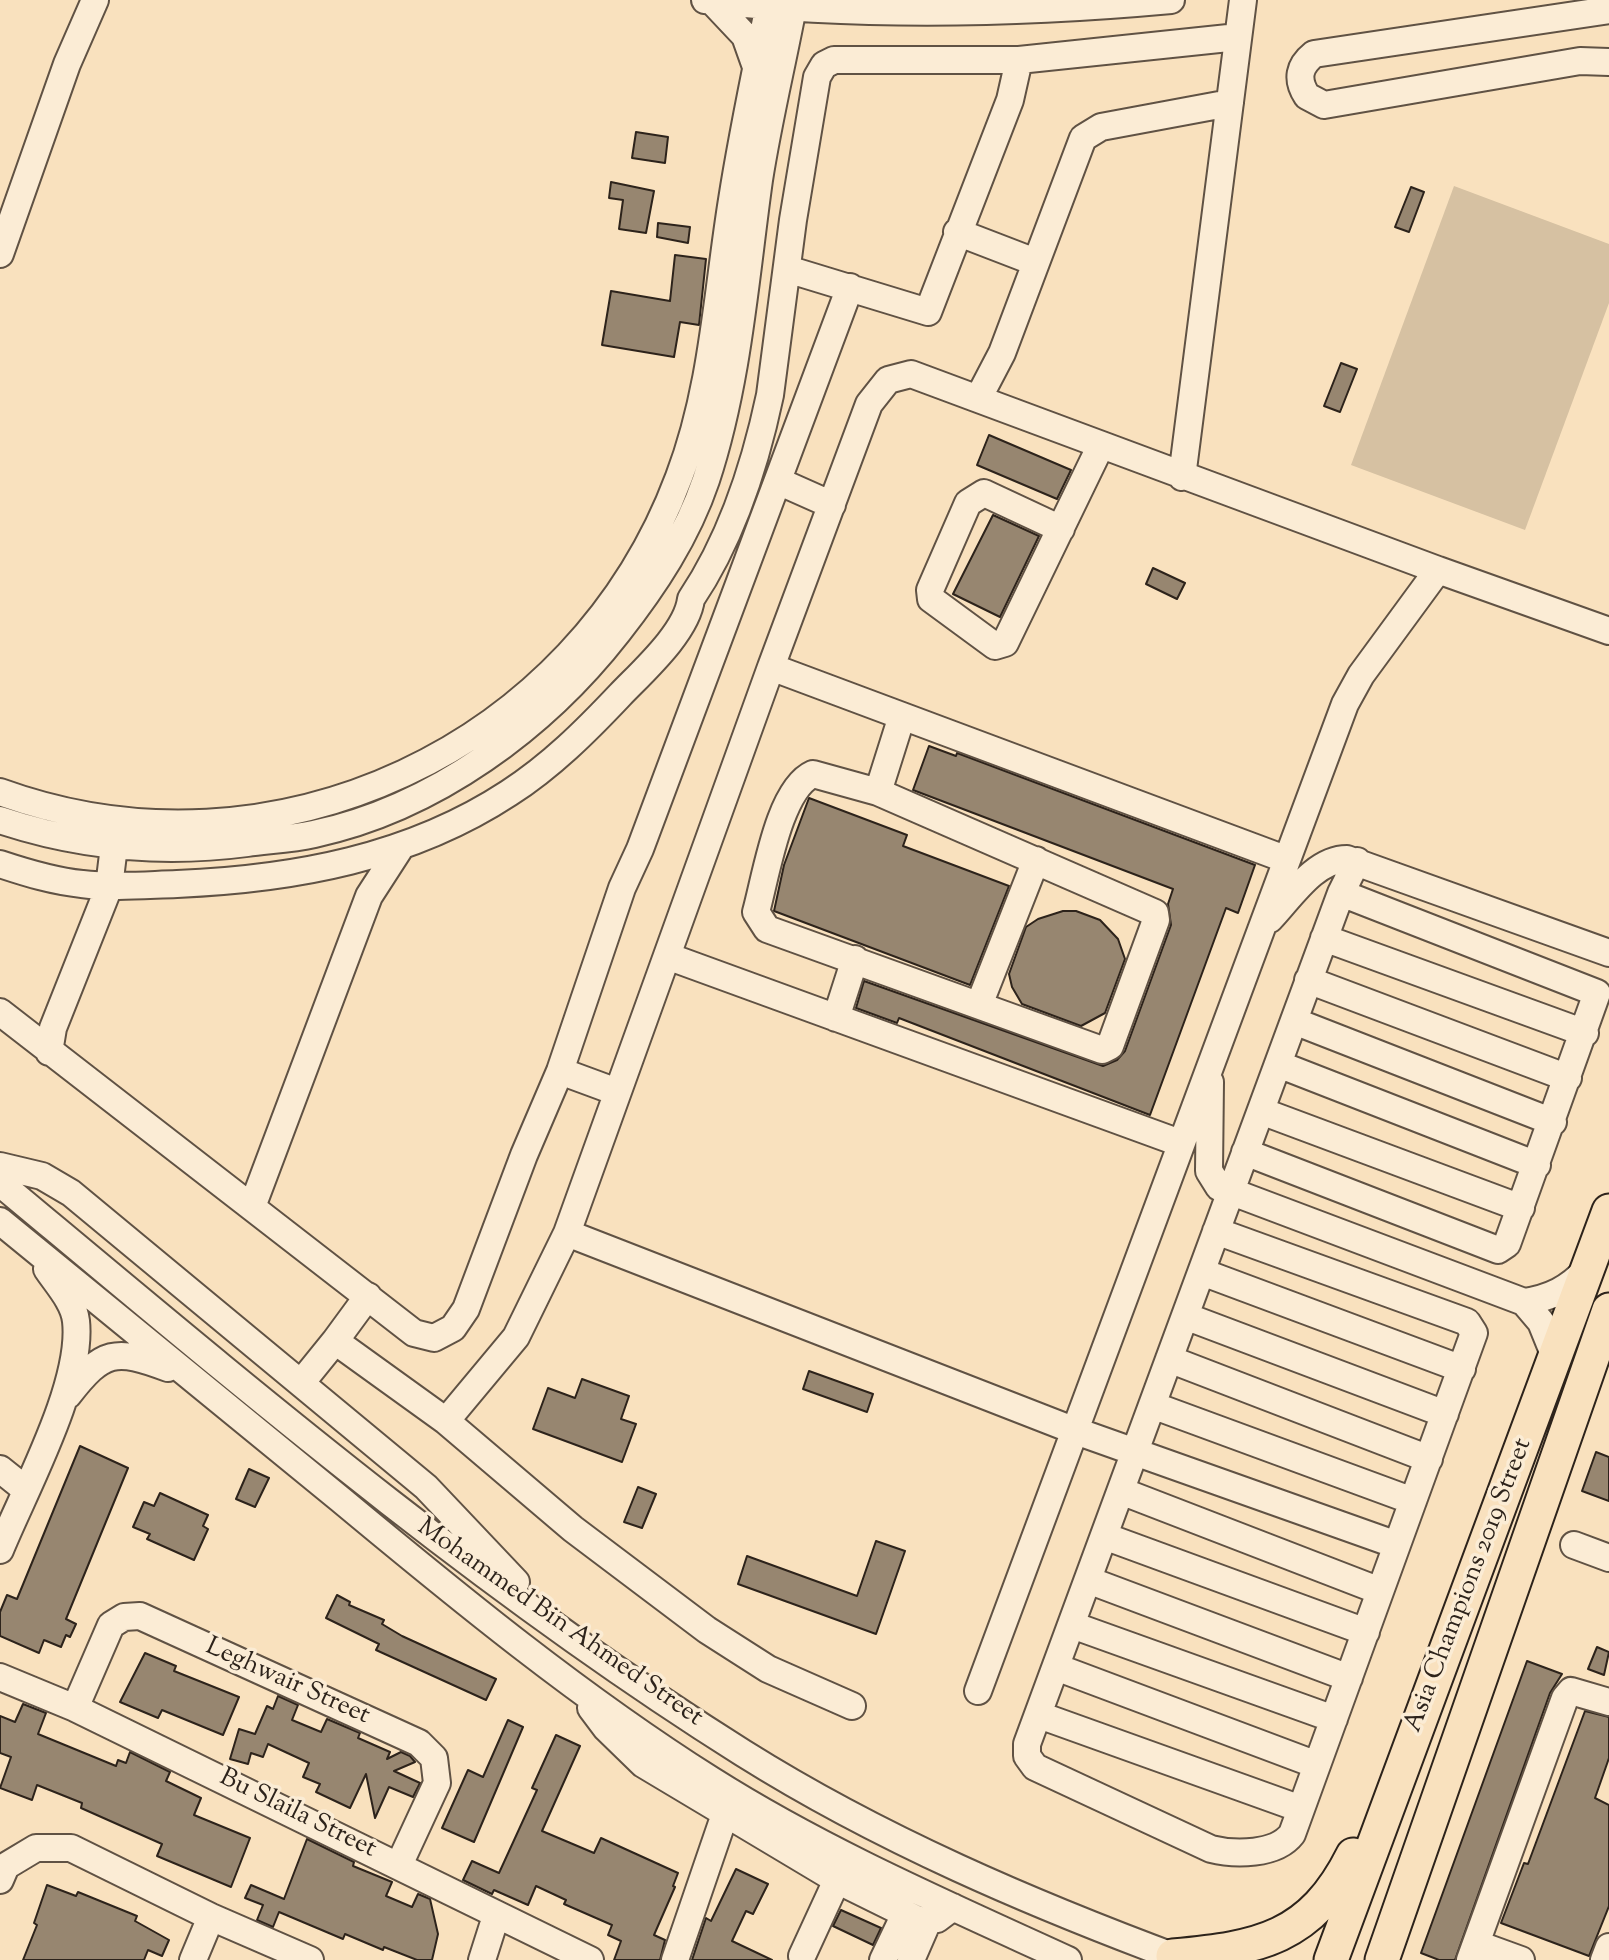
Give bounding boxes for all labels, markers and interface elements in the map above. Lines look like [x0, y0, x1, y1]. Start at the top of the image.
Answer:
street label: Asia Champions 2019 Street [1399, 1435, 1541, 1737]
street label: Mohammed Bin Ahmed Street [410, 1513, 708, 1735]
street label: Leghwair Street [200, 1633, 374, 1733]
street label: Bu Slaila Street [213, 1764, 381, 1866]

